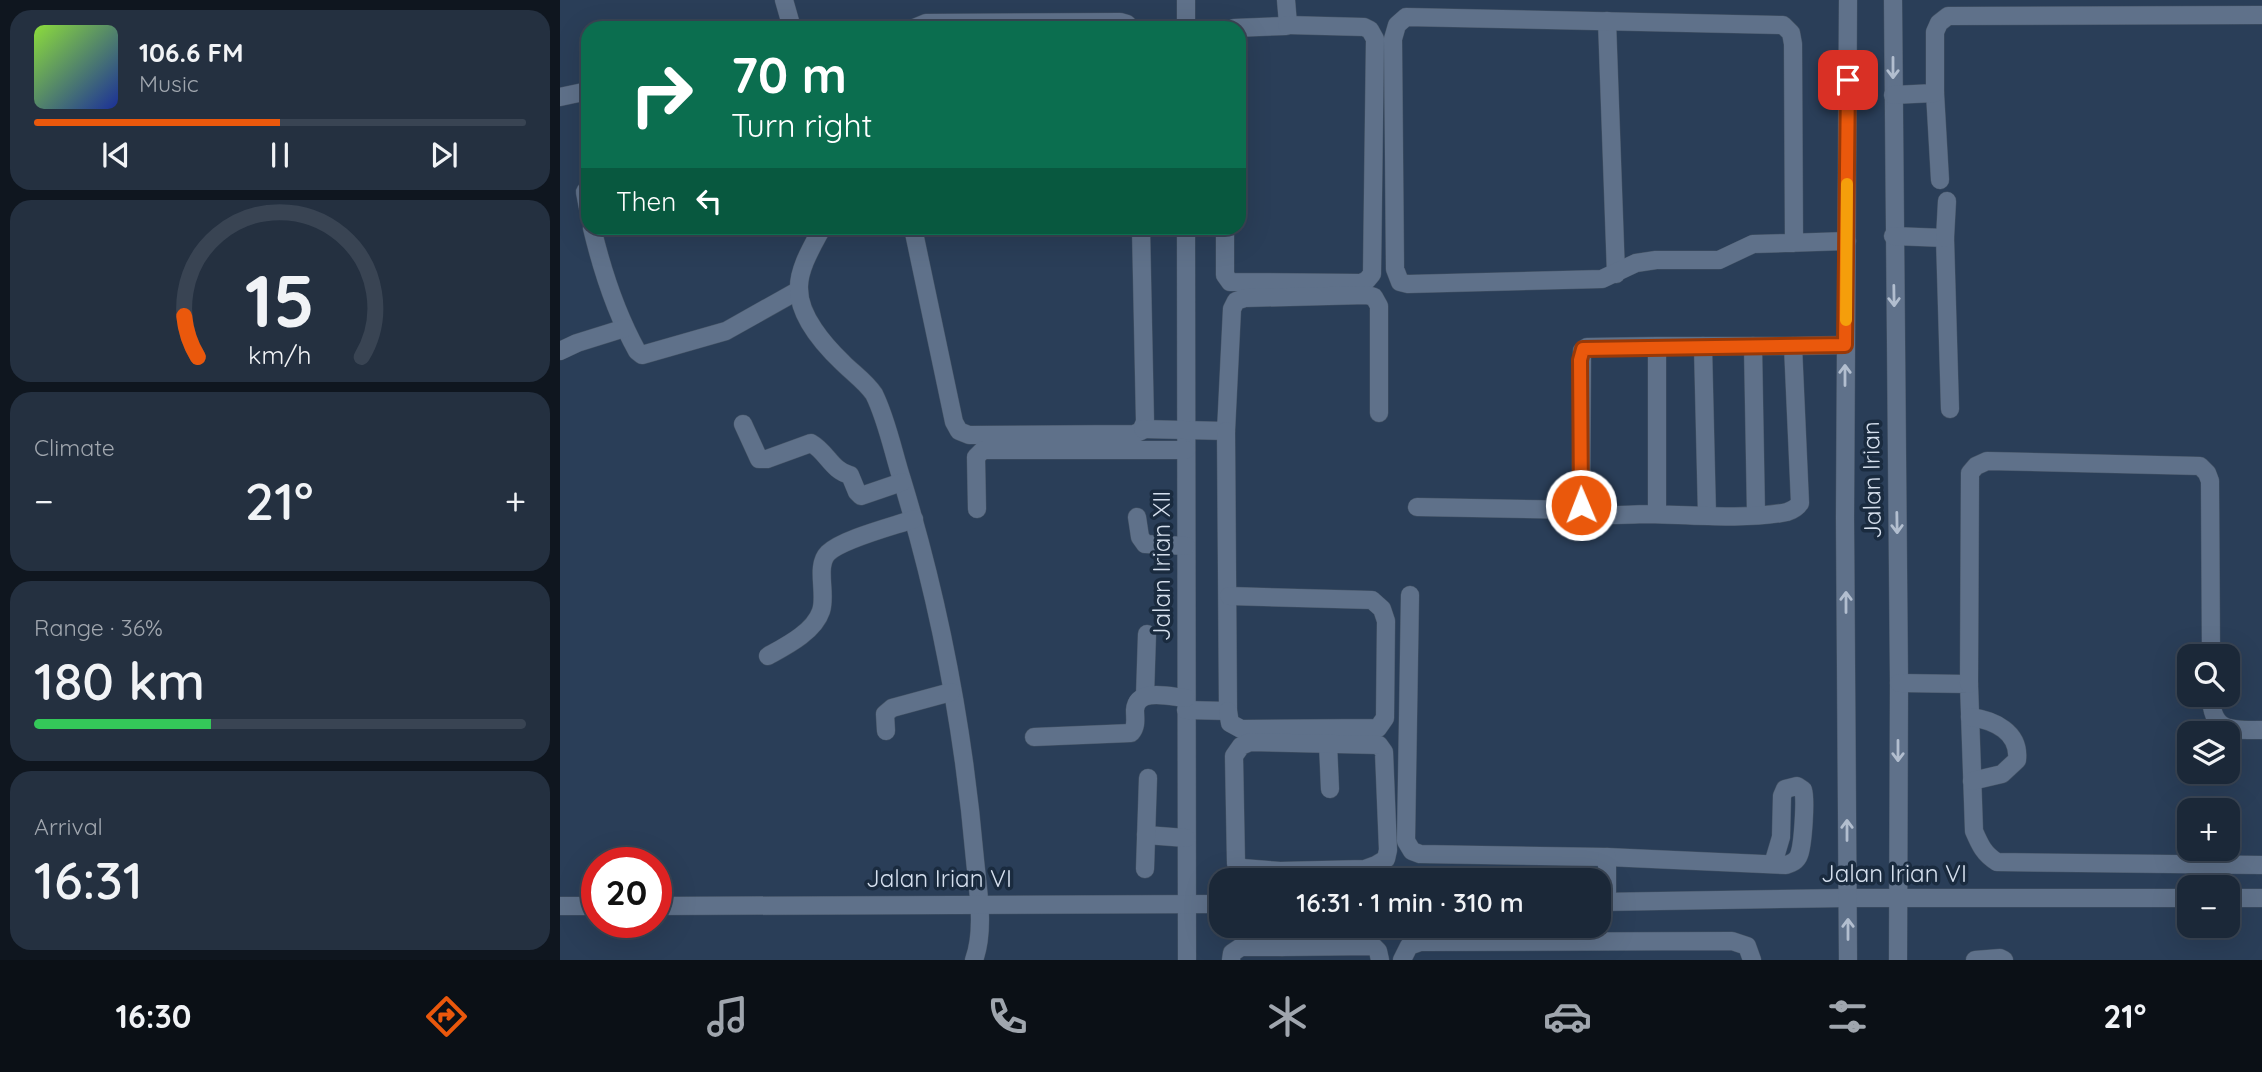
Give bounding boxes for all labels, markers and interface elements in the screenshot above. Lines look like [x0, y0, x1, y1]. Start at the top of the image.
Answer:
text: 106.6 FM [139, 36, 244, 69]
text: 70 m [731, 44, 847, 105]
icon: right [616, 49, 707, 140]
pin [1818, 50, 1878, 110]
one-way arrow [1886, 56, 1900, 79]
icon: arrive [1829, 61, 1867, 99]
text: Music [139, 69, 199, 98]
text: Turn right [731, 105, 872, 145]
icon: previous [97, 136, 135, 174]
icon: pause [261, 136, 299, 174]
icon: next [425, 136, 463, 174]
icon: left [690, 182, 728, 220]
text: Then [616, 185, 676, 218]
text: 15 [245, 254, 315, 345]
one-way arrow [1887, 284, 1901, 307]
text: km/h [248, 338, 312, 369]
one-way arrow [1838, 363, 1852, 386]
street label: Jalan Irian [1855, 421, 1887, 539]
text: Climate [34, 433, 115, 462]
text: 21° [245, 468, 313, 533]
position arrow [1544, 468, 1618, 542]
text: − [34, 477, 54, 525]
text: + [505, 477, 526, 525]
street label: Jalan Irian XII [1146, 491, 1176, 641]
one-way arrow [1890, 511, 1904, 534]
one-way arrow [1839, 591, 1853, 614]
text: Range · 36% [34, 613, 163, 642]
map controls [2177, 644, 2240, 938]
button: search [2177, 644, 2240, 707]
text: 180 km [34, 648, 205, 713]
button: layers [2177, 721, 2240, 784]
one-way arrow [1891, 739, 1905, 762]
button: + [2177, 798, 2240, 861]
text: Arrival [34, 812, 103, 841]
one-way arrow [1840, 818, 1854, 841]
text: 16:31 [34, 847, 143, 912]
speed limit sign: 20 [581, 847, 672, 938]
street label: Jalan Irian VI [1821, 858, 1967, 888]
street label: Jalan Irian VI [866, 863, 1012, 893]
button: − [2177, 875, 2240, 938]
text: 16:31 · 1 min · 310 m [1296, 886, 1524, 919]
one-way arrow [1841, 918, 1855, 941]
icon: directions [422, 992, 471, 1041]
icon: music [703, 992, 752, 1041]
icon: phone [983, 992, 1032, 1041]
icon: climate [1263, 992, 1312, 1041]
icon: car [1543, 992, 1592, 1041]
icon: filters [1823, 992, 1872, 1041]
text: 16:30 [116, 996, 191, 1036]
text: 21° [2103, 996, 2146, 1036]

